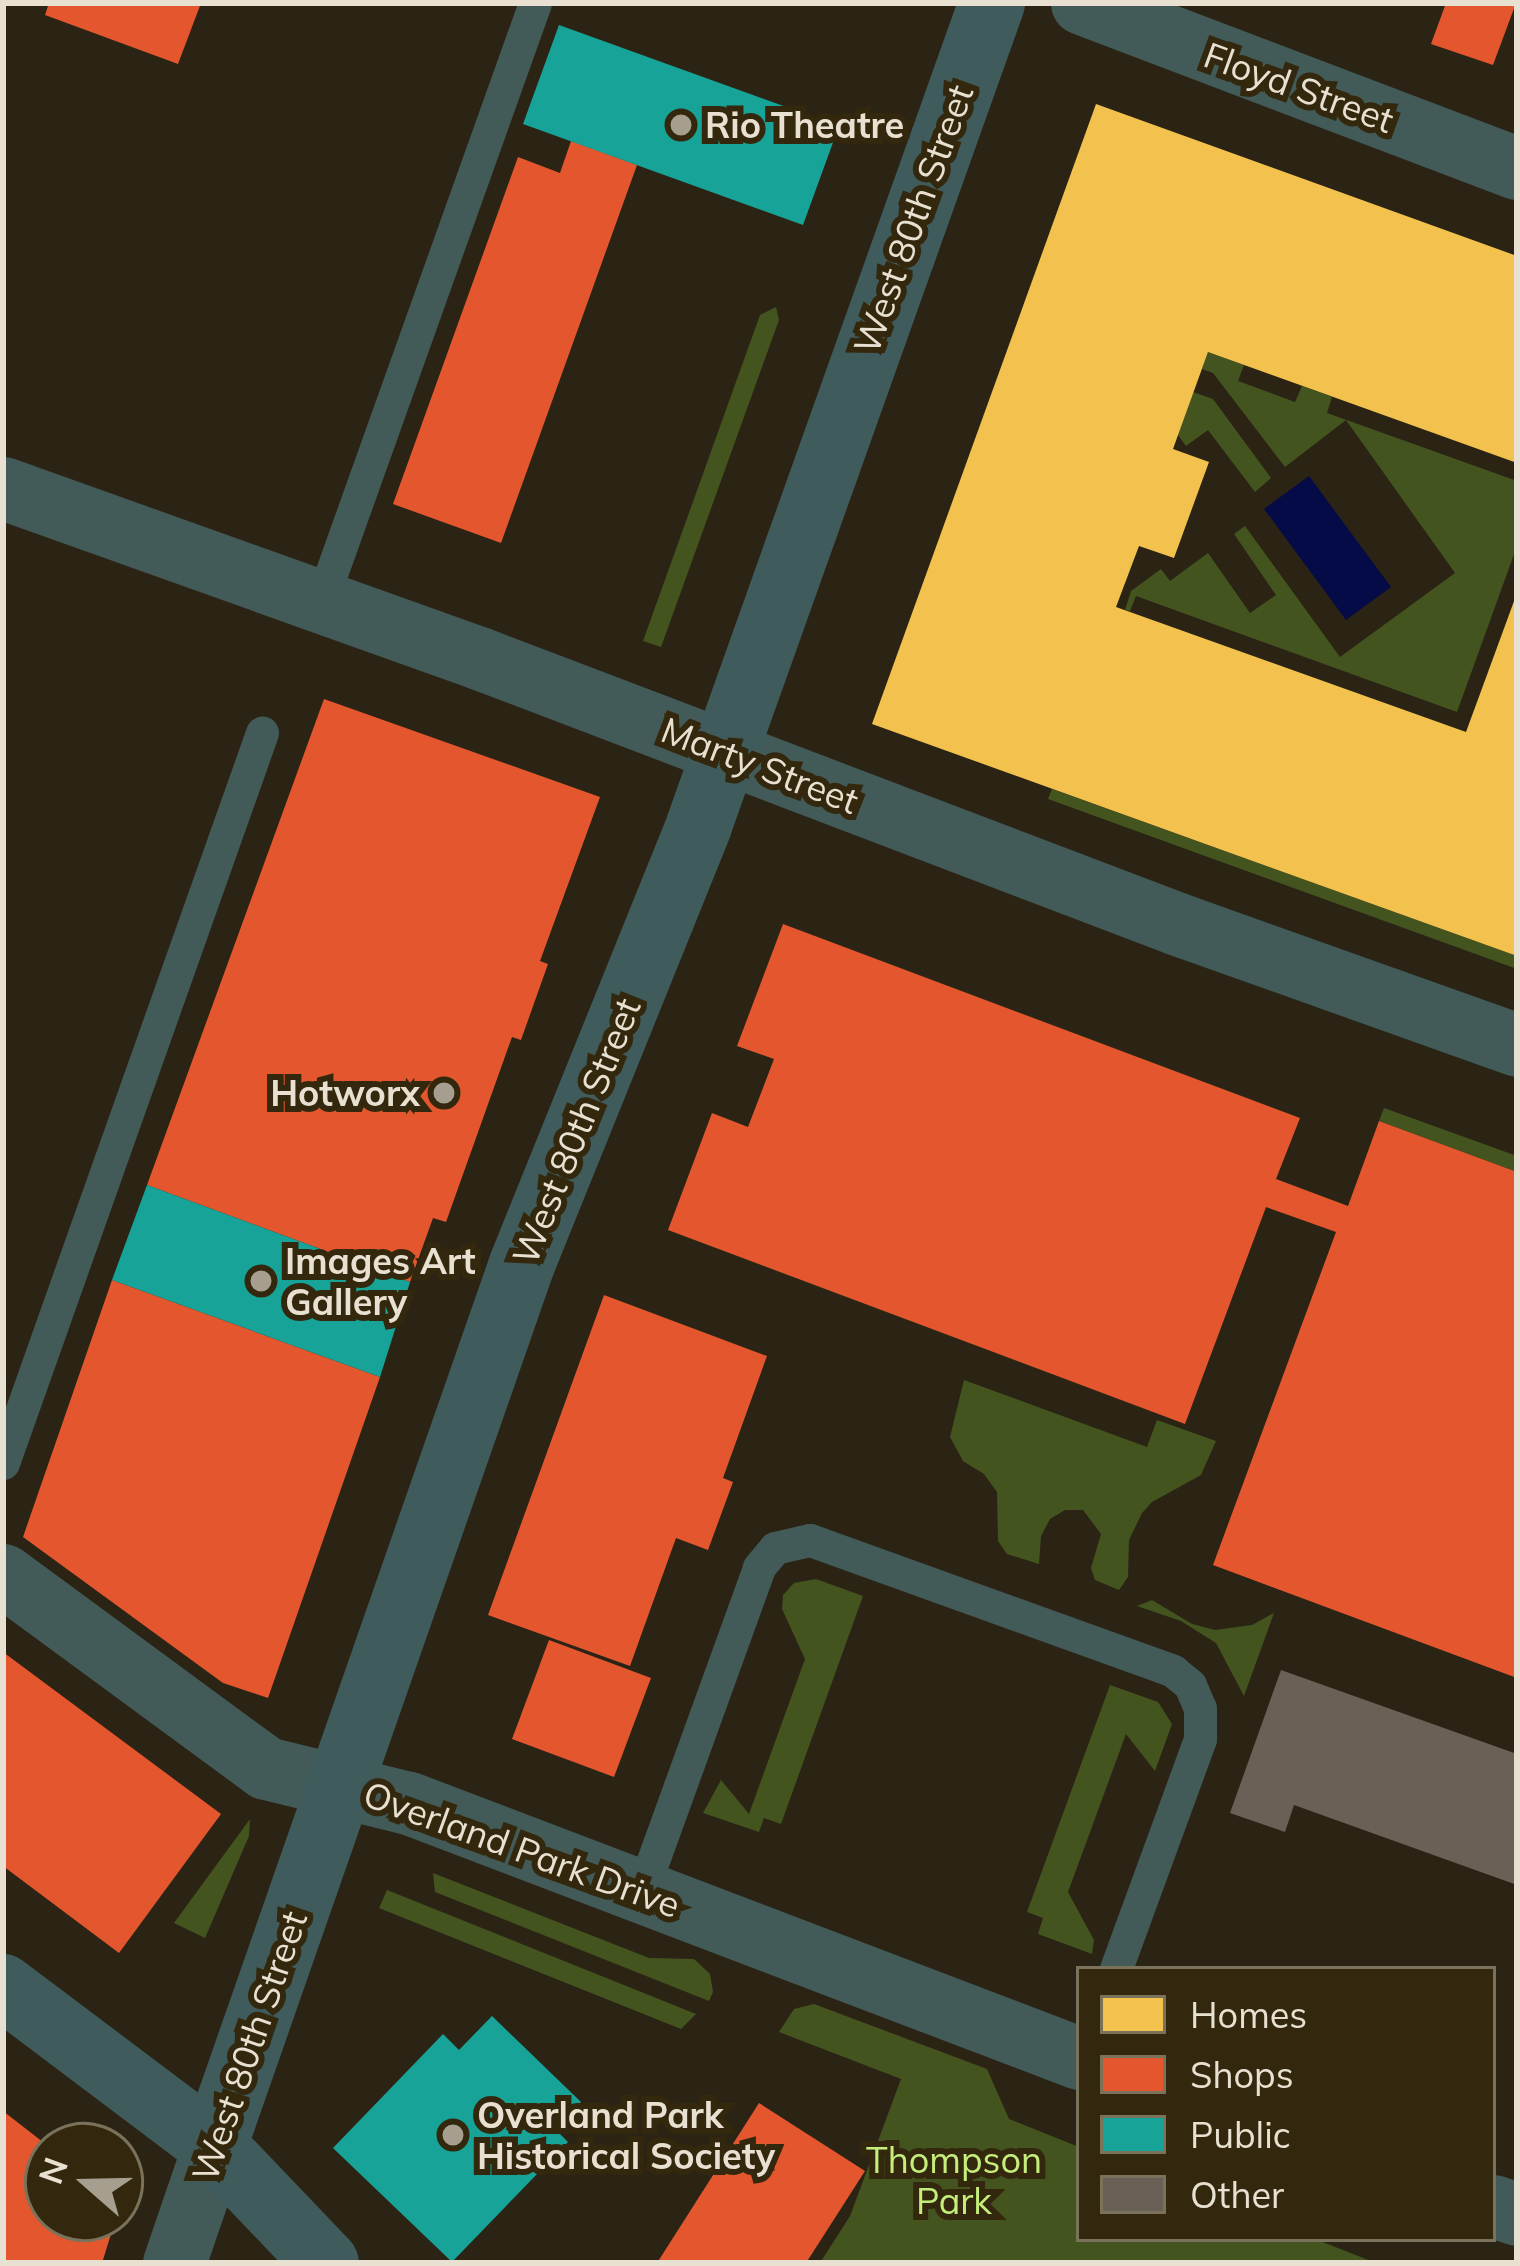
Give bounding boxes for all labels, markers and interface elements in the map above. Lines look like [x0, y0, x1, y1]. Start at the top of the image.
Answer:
street label: Floyd Street [1198, 33, 1400, 141]
street label: West 80th Street [844, 79, 982, 359]
place label: Rio Theatre [705, 103, 904, 147]
marker: Rio Theatre [668, 112, 694, 138]
street label: Marty Street [655, 708, 865, 822]
street label: West 80th Street [503, 992, 649, 1270]
place label: Hotworx [270, 1071, 420, 1115]
marker: Hotworx [431, 1080, 457, 1106]
place label: Images Art Gallery [285, 1238, 476, 1323]
marker: Images Art Gallery [248, 1268, 274, 1294]
street label: Overland Park Drive [358, 1772, 686, 1926]
street label: West 80th Street [183, 1905, 315, 2187]
legend [1076, 1966, 1496, 2242]
text: Homes [1190, 1992, 1307, 2037]
text: Shops [1190, 2052, 1294, 2097]
place label: Overland Park Historical Society [477, 2092, 775, 2177]
text: Public [1190, 2112, 1291, 2157]
north arrow [24, 2122, 144, 2242]
marker: Overland Park Historical Society [440, 2122, 466, 2148]
park label: Thompson Park [866, 2137, 1042, 2222]
text: N [29, 2152, 76, 2189]
text: Other [1190, 2172, 1284, 2217]

